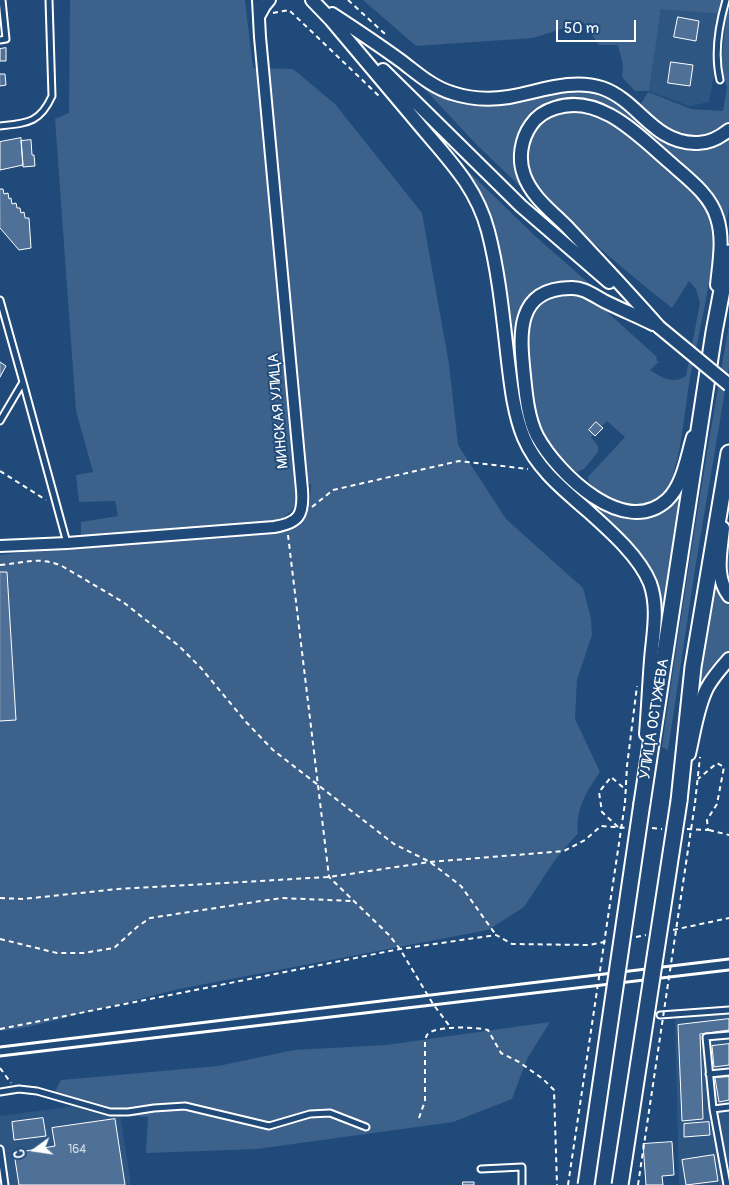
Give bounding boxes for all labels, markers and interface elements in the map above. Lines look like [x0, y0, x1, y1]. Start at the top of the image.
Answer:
scale bar [559, 10, 639, 42]
text: 50 m [564, 19, 599, 38]
street label: МИНСКАЯ УЛИЦА [265, 352, 293, 470]
street label: УЛИЦА ОСТУЖЕВА [637, 657, 673, 781]
north arrow [10, 1125, 60, 1175]
house number: 164 [68, 1143, 86, 1157]
text: С [11, 1148, 29, 1160]

